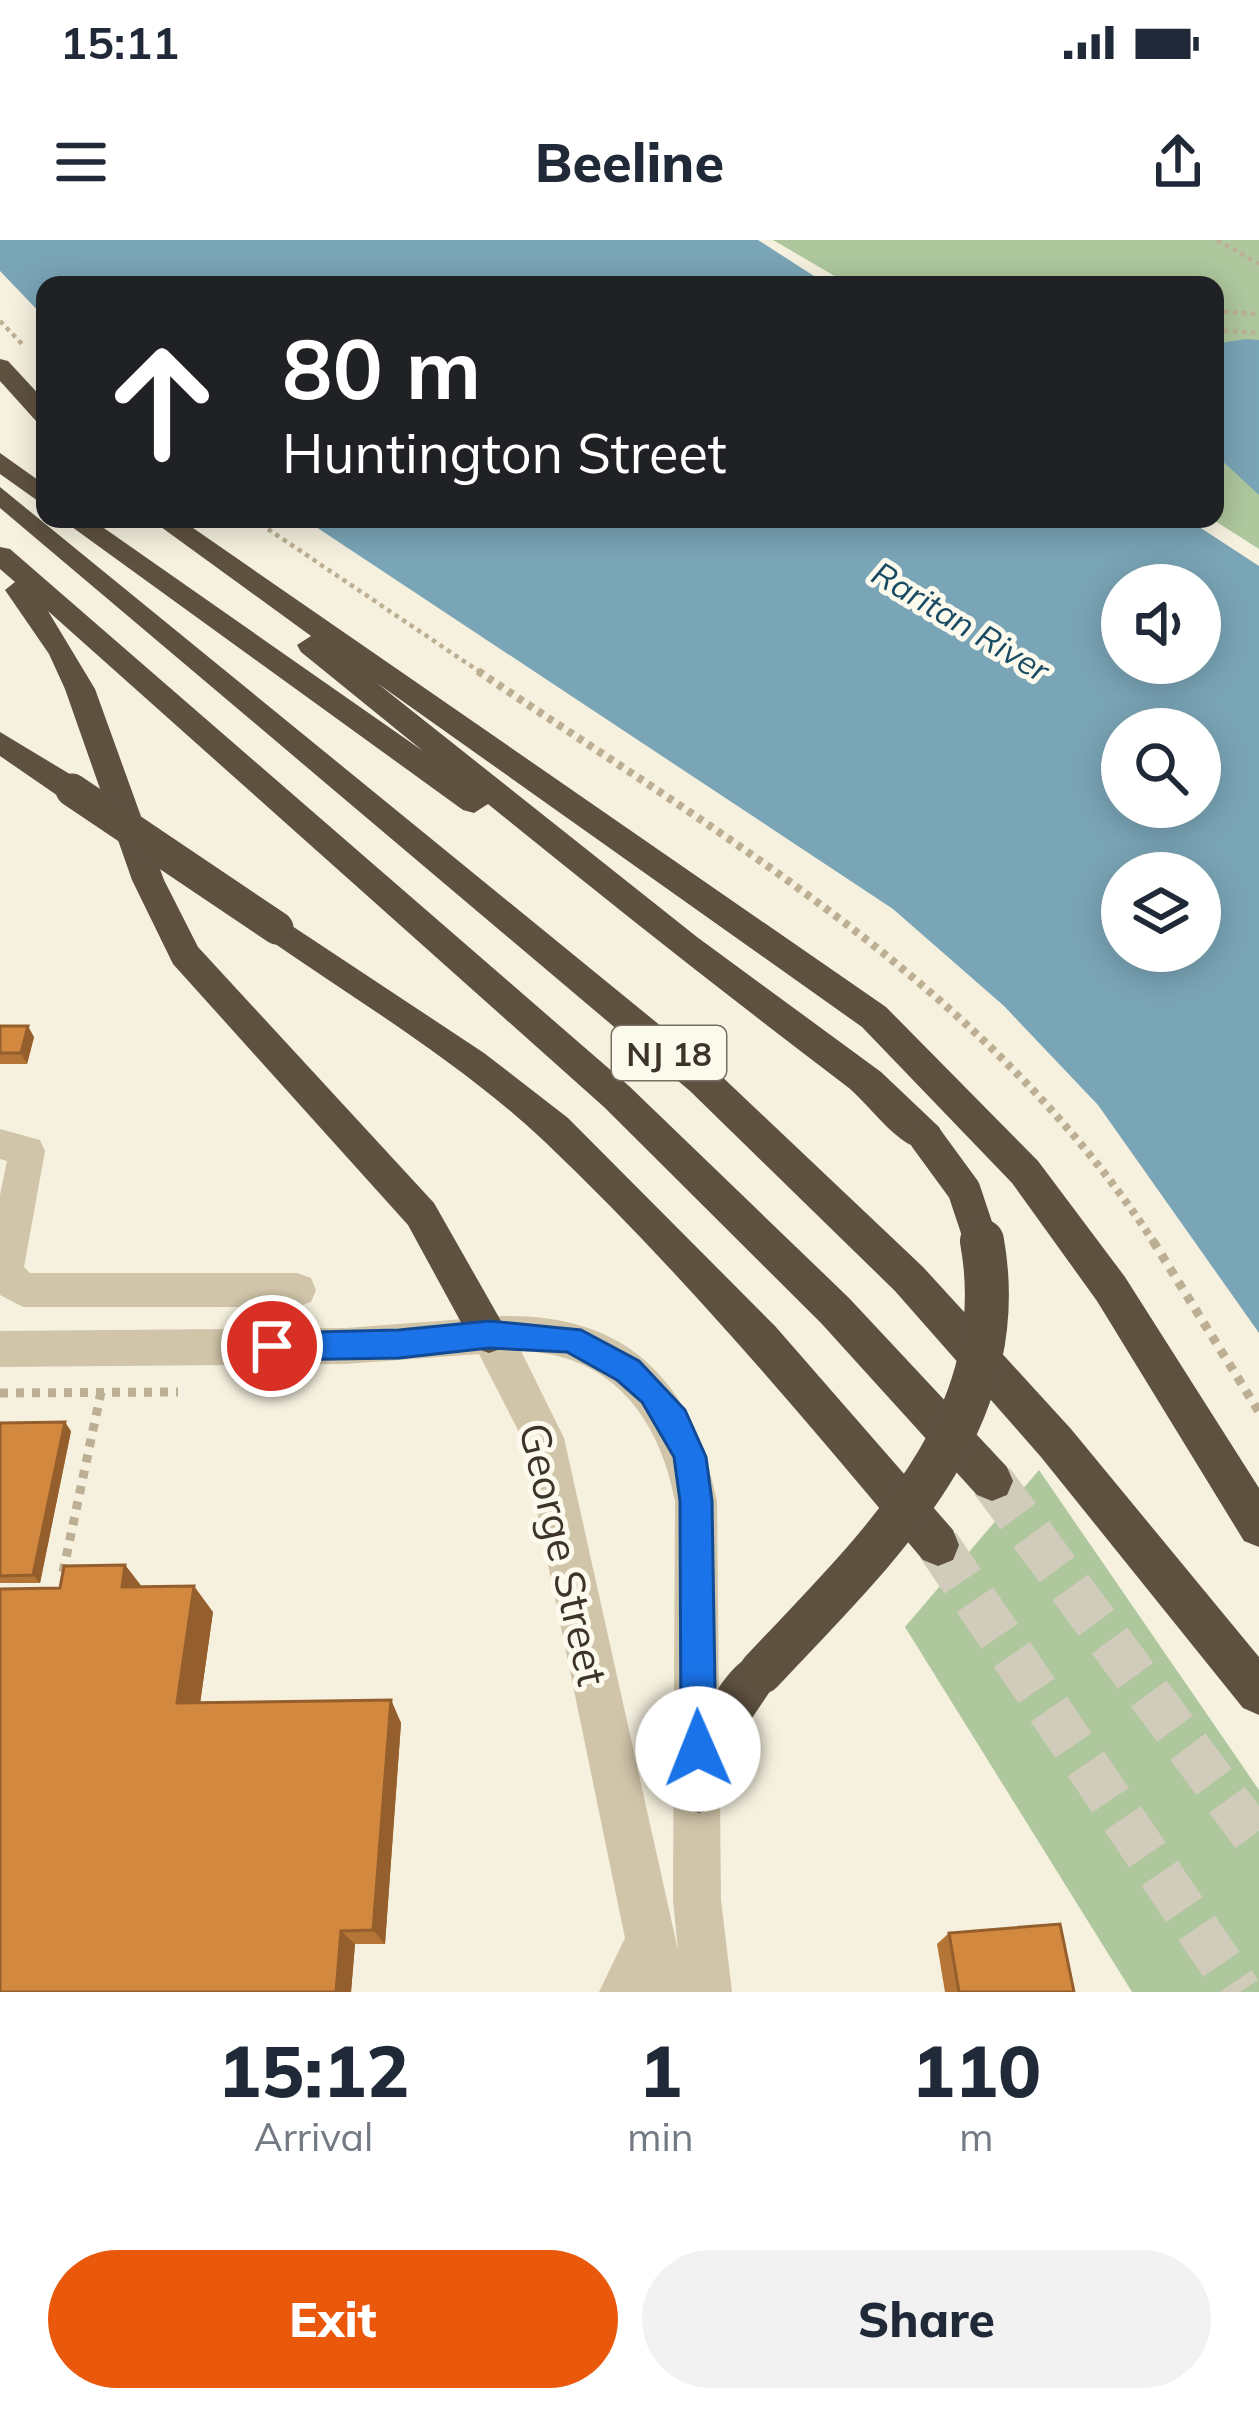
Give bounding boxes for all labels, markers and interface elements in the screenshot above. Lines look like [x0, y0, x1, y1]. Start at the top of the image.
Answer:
text: 15:11 [60, 14, 179, 70]
text: Beeline [535, 128, 724, 196]
icon: menu [48, 129, 114, 195]
icon: share [1145, 129, 1211, 195]
text: 80 m [282, 315, 481, 420]
icon: ahead [84, 324, 240, 480]
text: Huntington Street [282, 419, 727, 487]
water label: Raritan River [865, 552, 1059, 691]
map controls [1101, 564, 1221, 972]
button: sound [1101, 564, 1221, 684]
button: search [1101, 708, 1221, 828]
button: layers [1101, 852, 1221, 972]
road number: NJ 18 [612, 1026, 726, 1080]
pin [221, 1295, 323, 1397]
icon: arrive [239, 1313, 305, 1379]
street label: George Street [508, 1418, 620, 1690]
position arrow [635, 1686, 761, 1812]
text: 15:12 [218, 2025, 409, 2115]
text: 1 [639, 2025, 682, 2115]
text: 110 [912, 2025, 1041, 2115]
text: Arrival [254, 2112, 373, 2161]
text: min [627, 2112, 694, 2161]
text: m [959, 2112, 993, 2161]
button: Exit [48, 2250, 618, 2388]
button: Share [642, 2250, 1211, 2388]

